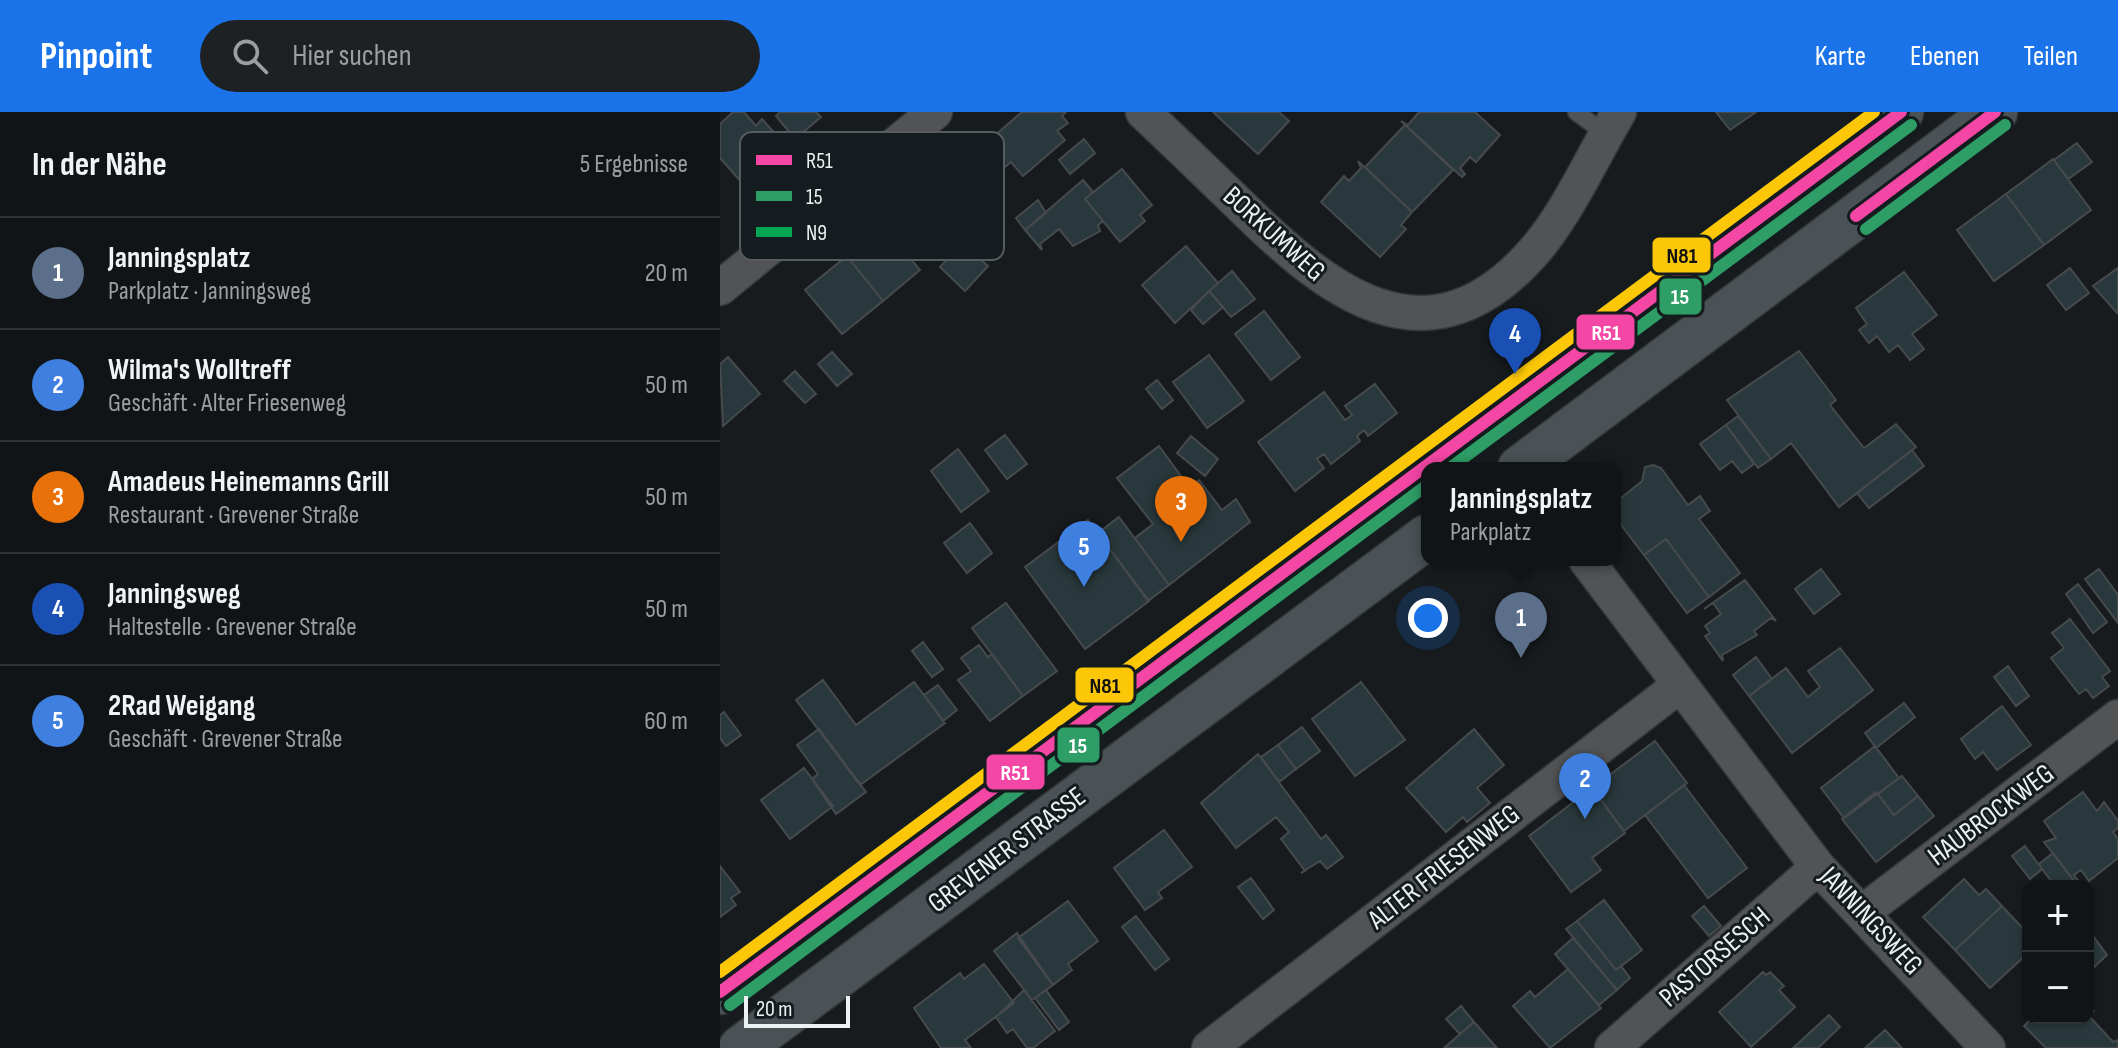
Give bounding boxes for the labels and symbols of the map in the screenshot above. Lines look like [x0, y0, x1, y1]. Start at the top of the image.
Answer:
legend [740, 132, 1004, 260]
text: R51 [806, 148, 833, 175]
street label: BORKUMWEG [1216, 180, 1332, 288]
text: 15 [806, 184, 823, 211]
text: N9 [806, 220, 827, 247]
line badge: N81 [1651, 236, 1712, 274]
text: N81 [1667, 243, 1698, 270]
line badge: 15 [1658, 277, 1703, 316]
text: 15 [1671, 284, 1689, 311]
pin: 4 [1489, 308, 1541, 374]
line badge: R51 [1575, 313, 1636, 351]
text: R51 [1591, 320, 1621, 347]
pin: 3 [1155, 476, 1207, 542]
pin: 5 [1058, 521, 1110, 587]
pin: 1 [1495, 592, 1547, 658]
your location [1408, 598, 1448, 638]
line badge: N81 [1074, 666, 1135, 704]
text: N81 [1090, 673, 1121, 700]
line badge: 15 [1056, 726, 1101, 764]
text: 15 [1069, 733, 1087, 760]
line badge: R51 [985, 753, 1046, 791]
pin: 2 [1559, 753, 1611, 819]
street label: HAUBROCKWEG [1922, 757, 2060, 873]
text: R51 [1000, 760, 1030, 787]
street label: GREVENER STRASSE [922, 780, 1092, 920]
street label: ALTER FRIESENWEG [1361, 798, 1526, 937]
street label: JANNINGSWEG [1812, 859, 1929, 982]
street label: PASTORSESCH [1653, 900, 1777, 1014]
scale bar [744, 992, 850, 1028]

